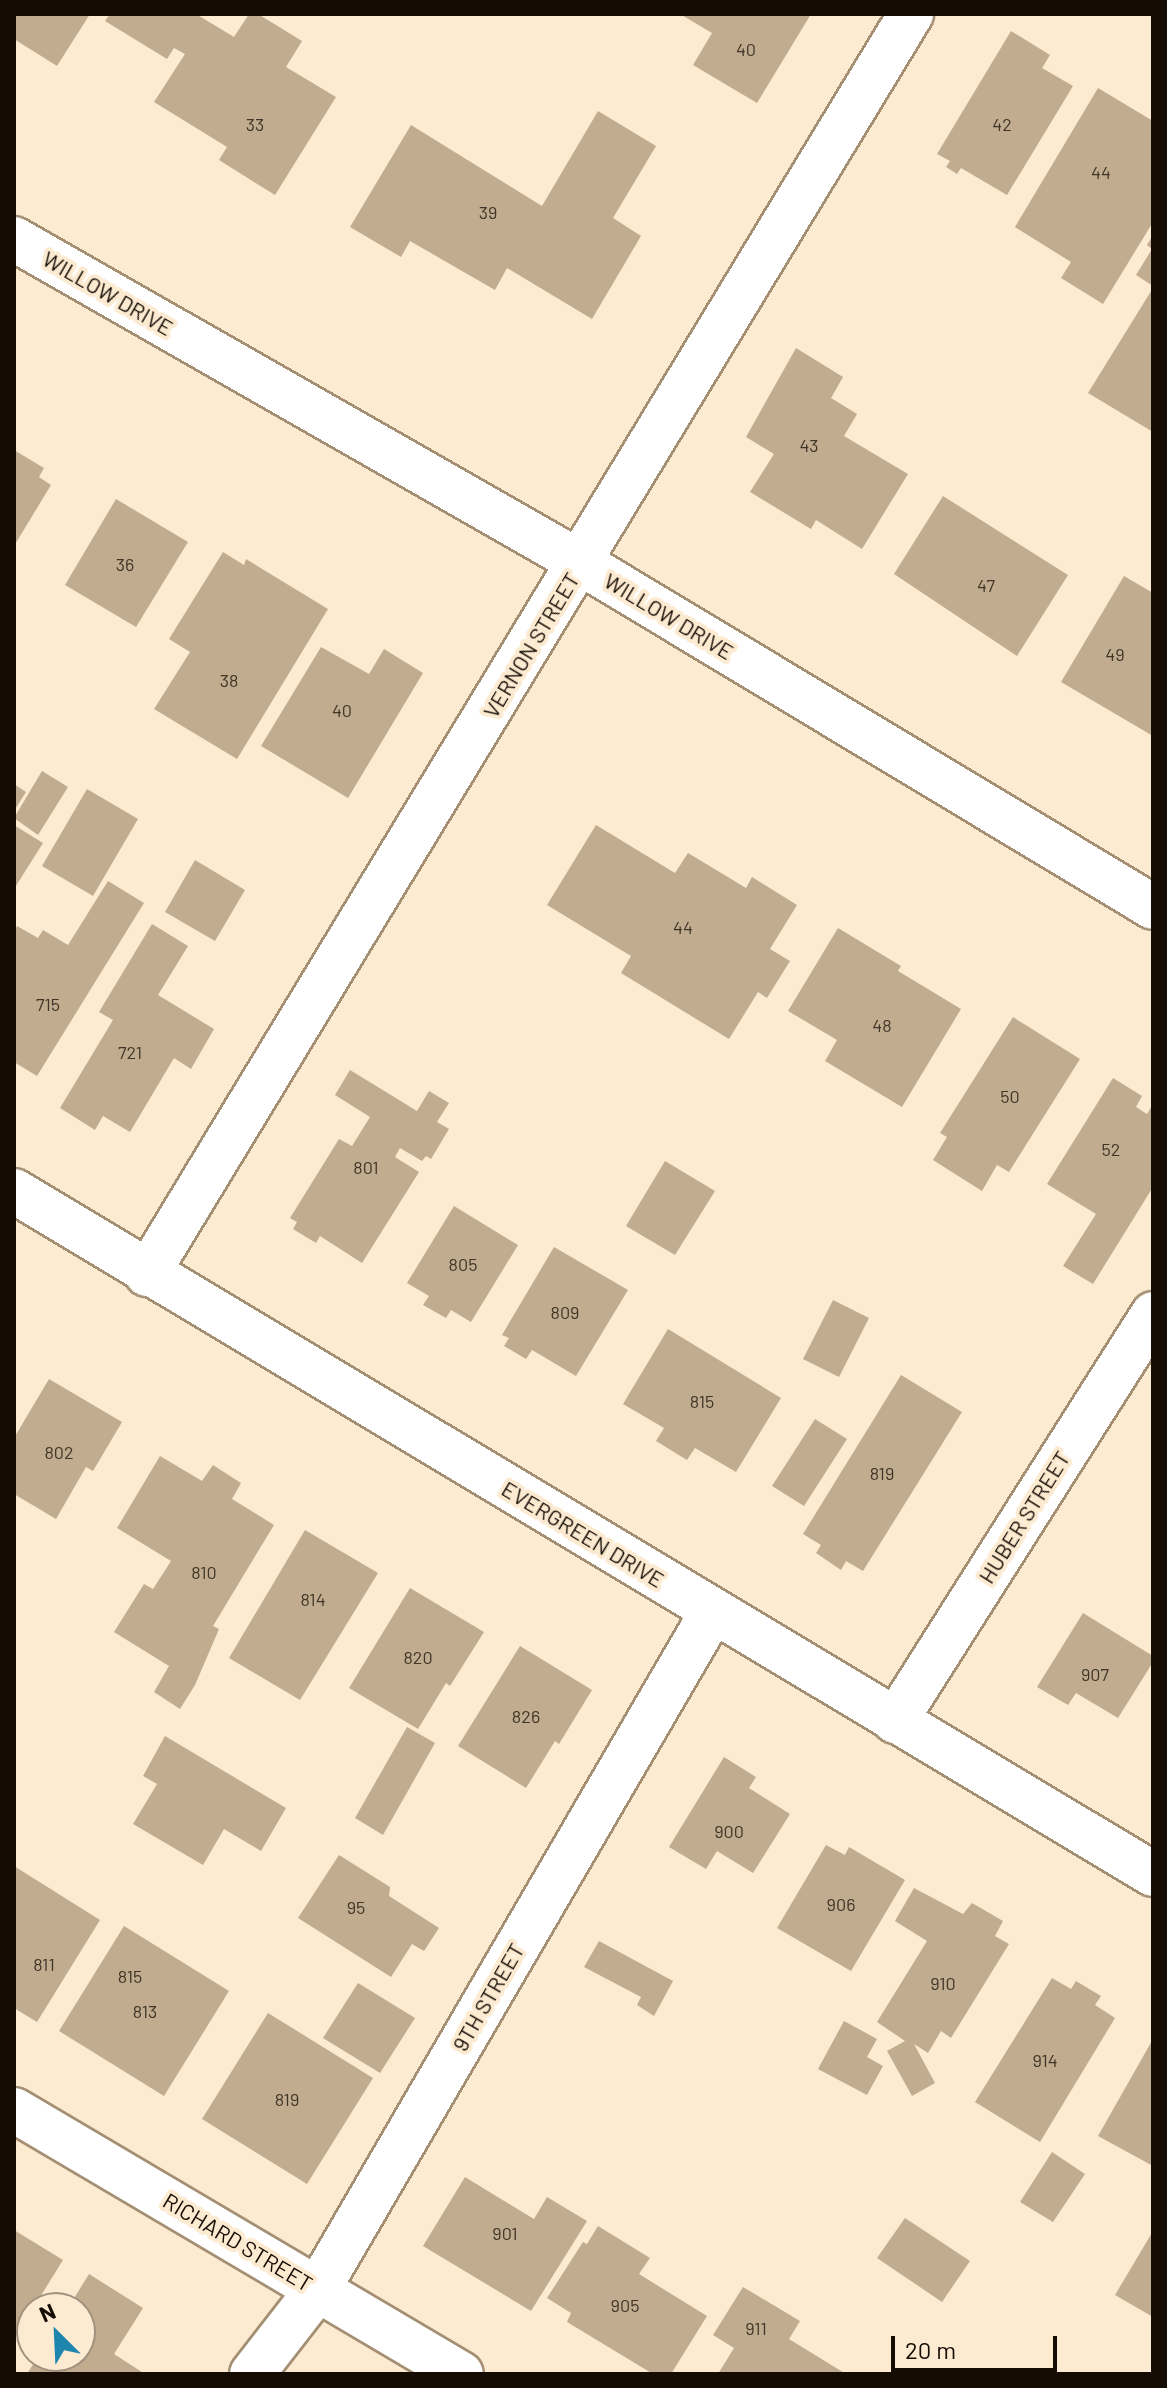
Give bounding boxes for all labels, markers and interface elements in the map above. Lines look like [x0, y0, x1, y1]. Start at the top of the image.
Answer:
house number: 40 [736, 38, 756, 60]
house number: 33 [246, 113, 264, 135]
house number: 42 [992, 113, 1012, 135]
house number: 44 [1091, 161, 1111, 183]
house number: 39 [479, 201, 497, 223]
street label: WILLOW DRIVE [38, 245, 178, 341]
house number: 43 [799, 434, 819, 456]
house number: 36 [116, 553, 134, 575]
street label: WILLOW DRIVE [600, 567, 738, 665]
street label: VERNON STREET [477, 568, 585, 722]
house number: 47 [977, 574, 995, 596]
house number: 49 [1105, 643, 1125, 665]
house number: 38 [220, 669, 238, 691]
house number: 40 [332, 699, 352, 721]
house number: 44 [673, 916, 693, 938]
house number: 715 [36, 993, 60, 1015]
house number: 48 [872, 1014, 892, 1036]
house number: 721 [118, 1041, 142, 1063]
house number: 50 [1000, 1085, 1020, 1107]
house number: 52 [1102, 1138, 1120, 1160]
house number: 801 [353, 1156, 379, 1178]
house number: 805 [449, 1253, 477, 1275]
house number: 809 [551, 1301, 579, 1323]
house number: 815 [690, 1390, 714, 1412]
house number: 802 [44, 1441, 74, 1463]
street label: HUBER STREET [973, 1446, 1075, 1588]
house number: 819 [870, 1462, 894, 1484]
street label: EVERGREEN DRIVE [497, 1475, 669, 1593]
house number: 810 [191, 1561, 217, 1583]
house number: 814 [300, 1588, 326, 1610]
house number: 820 [403, 1646, 433, 1668]
house number: 907 [1081, 1663, 1109, 1685]
house number: 826 [512, 1705, 540, 1727]
house number: 900 [714, 1820, 744, 1842]
house number: 906 [827, 1893, 855, 1915]
house number: 95 [347, 1896, 365, 1918]
street label: 9TH STREET [446, 1938, 530, 2056]
house number: 811 [33, 1953, 55, 1975]
house number: 815 [118, 1965, 142, 1987]
house number: 910 [930, 1972, 956, 1994]
house number: 813 [133, 2000, 157, 2022]
house number: 914 [1032, 2049, 1058, 2071]
house number: 819 [275, 2088, 299, 2110]
street label: RICHARD STREET [159, 2187, 317, 2297]
house number: 901 [492, 2222, 518, 2244]
north arrow [16, 2292, 96, 2372]
house number: 905 [611, 2294, 639, 2316]
text: N [35, 2297, 59, 2327]
house number: 911 [745, 2317, 767, 2339]
scale bar [895, 2320, 1061, 2370]
text: 20 m [905, 2335, 956, 2364]

